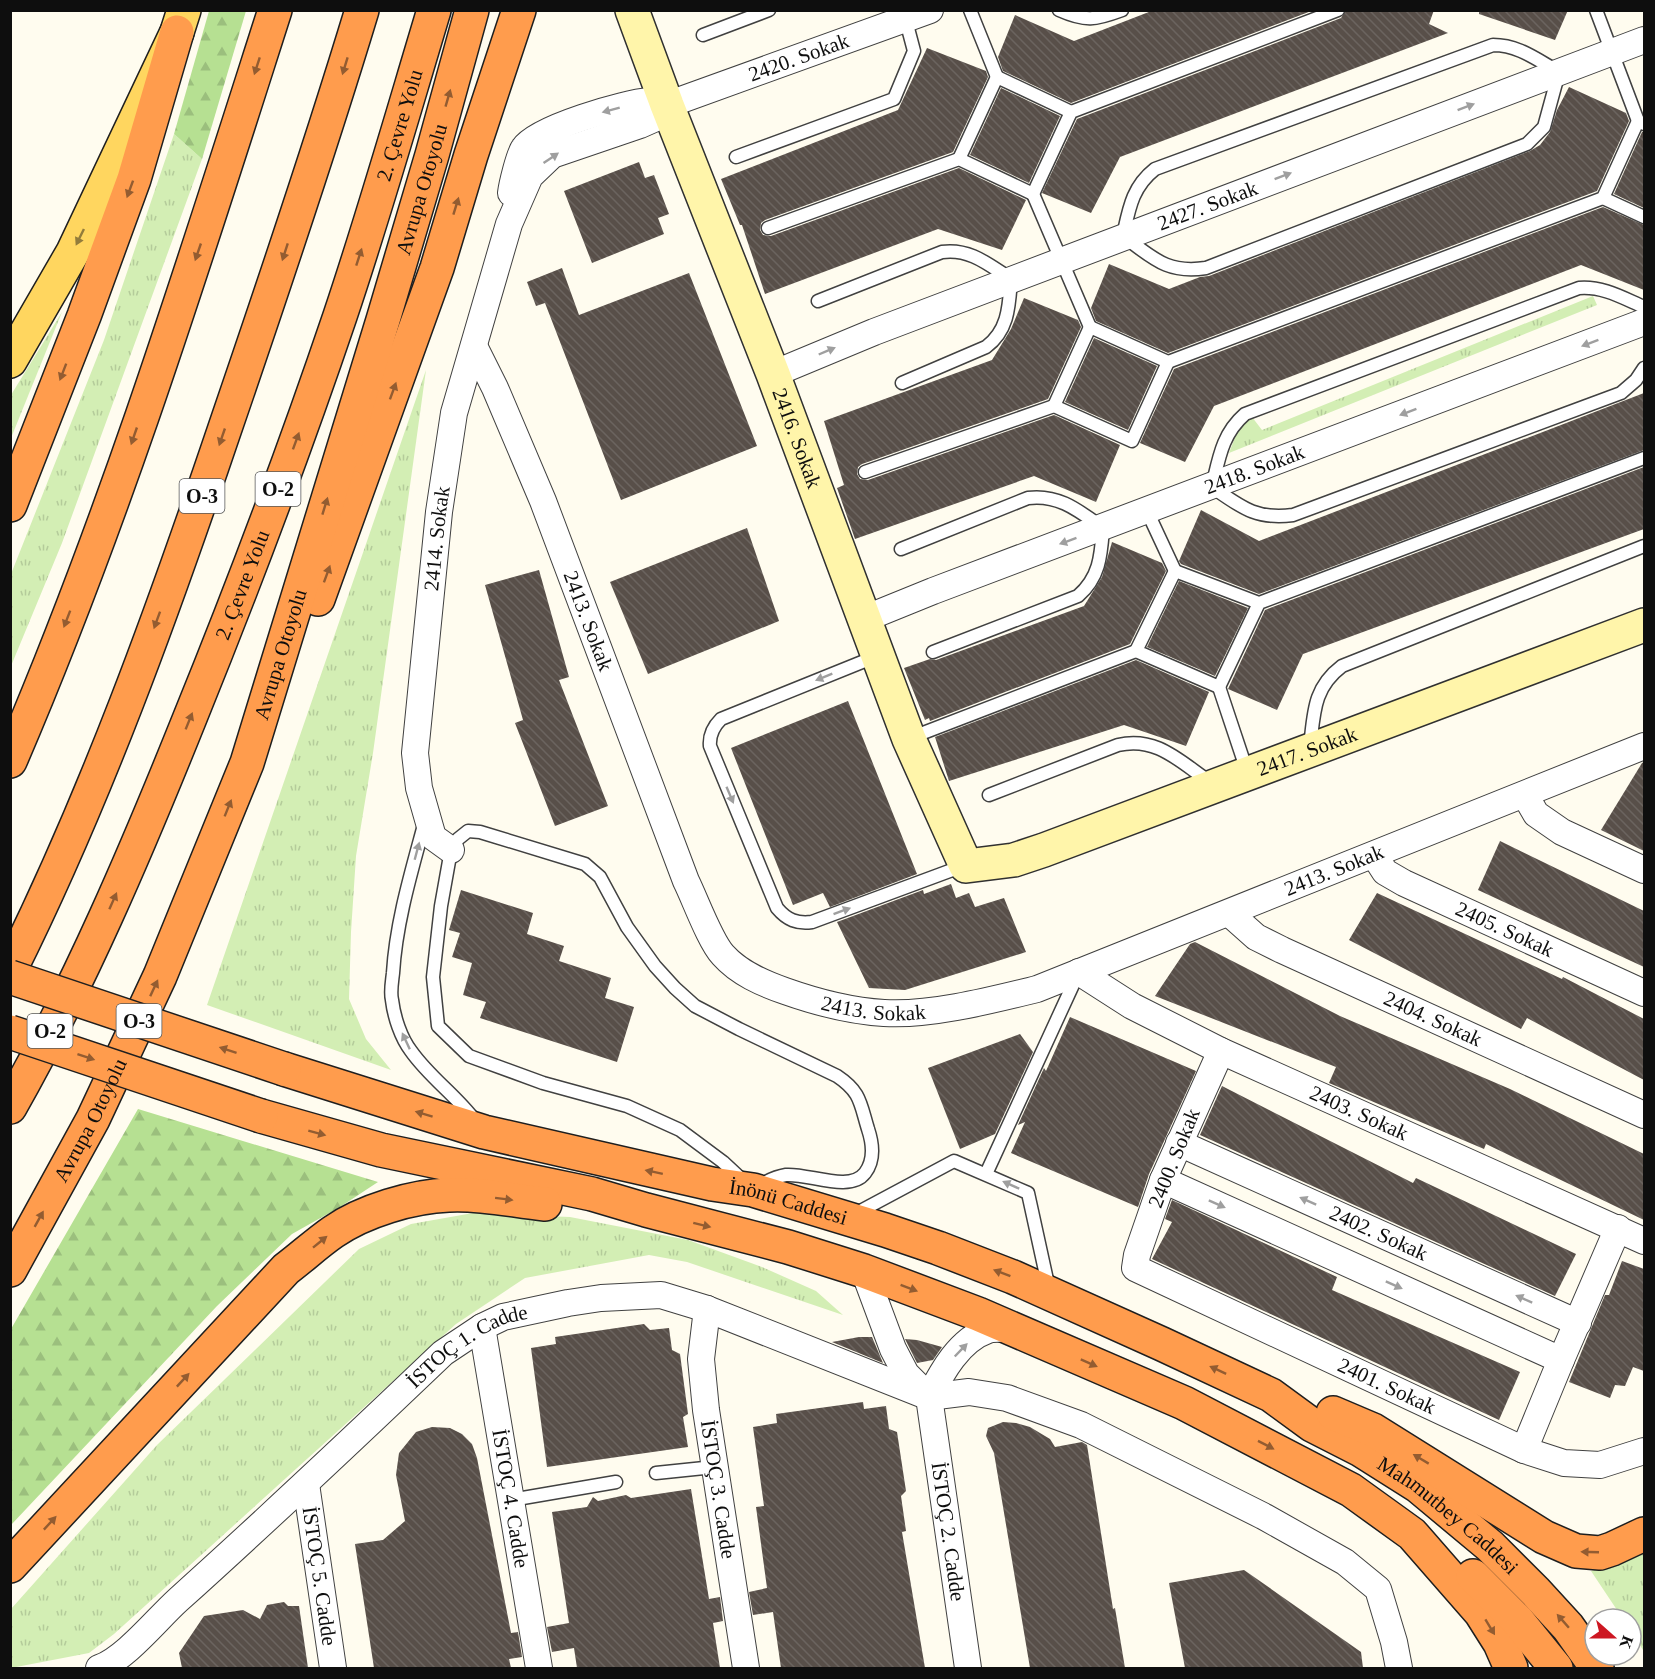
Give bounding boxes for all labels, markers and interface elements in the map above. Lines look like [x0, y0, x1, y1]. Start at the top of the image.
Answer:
street label: 2420. Sokak [745, 28, 853, 87]
one-way arrow [252, 57, 262, 75]
one-way arrow [340, 58, 349, 76]
street label: 2. Çevre Yolu [372, 66, 428, 184]
one-way arrow [444, 89, 453, 107]
one-way arrow [1457, 102, 1475, 112]
one-way arrow [601, 106, 620, 116]
street label: Avrupa Otoyolu [391, 121, 452, 258]
one-way arrow [542, 152, 558, 164]
one-way arrow [1274, 171, 1292, 180]
street label: 2427. Sokak [1154, 176, 1261, 235]
one-way arrow [125, 180, 135, 198]
one-way arrow [452, 197, 461, 215]
one-way arrow [76, 228, 85, 245]
one-way arrow [193, 243, 203, 261]
one-way arrow [280, 243, 289, 261]
one-way arrow [355, 248, 364, 266]
one-way arrow [1581, 338, 1599, 348]
one-way arrow [818, 346, 836, 356]
one-way arrow [58, 363, 67, 381]
one-way arrow [388, 381, 398, 399]
street label: 2416. Sokak [767, 385, 827, 492]
one-way arrow [1398, 407, 1416, 417]
one-way arrow [129, 427, 139, 445]
one-way arrow [217, 428, 227, 446]
one-way arrow [292, 432, 301, 450]
street label: 2418. Sokak [1201, 439, 1308, 499]
road number: O-2 [256, 472, 300, 506]
road number: O-3 [180, 479, 224, 513]
street label: 2414. Sokak [419, 484, 455, 592]
one-way arrow [321, 497, 330, 515]
street label: 2. Çevre Yolu [210, 526, 274, 643]
one-way arrow [1059, 536, 1077, 546]
one-way arrow [323, 565, 333, 583]
street label: 2413. Sokak [558, 568, 618, 675]
street label: Avrupa Otoyolu [249, 586, 312, 723]
one-way arrow [62, 610, 71, 628]
one-way arrow [152, 612, 162, 630]
one-way arrow [814, 672, 832, 682]
one-way arrow [185, 712, 194, 730]
street label: 2417. Sokak [1254, 722, 1361, 781]
one-way arrow [725, 787, 735, 805]
one-way arrow [223, 798, 233, 816]
street label: 2413. Sokak [1281, 839, 1387, 901]
one-way arrow [413, 842, 422, 860]
one-way arrow [108, 891, 118, 909]
street label: 2405. Sokak [1452, 896, 1558, 962]
one-way arrow [833, 906, 851, 916]
one-way arrow [150, 980, 159, 997]
street label: 2404. Sokak [1380, 986, 1486, 1052]
street label: 2413. Sokak [819, 991, 927, 1025]
road number: O-3 [116, 1004, 162, 1038]
road number: O-2 [28, 1014, 72, 1048]
one-way arrow [401, 1032, 410, 1049]
one-way arrow [219, 1045, 237, 1055]
one-way arrow [77, 1053, 95, 1063]
street label: Avrupa Otoyolu [49, 1054, 132, 1186]
street label: 2403. Sokak [1306, 1081, 1412, 1146]
street label: 2400. Sokak [1143, 1104, 1205, 1211]
one-way arrow [415, 1109, 433, 1118]
one-way arrow [308, 1129, 326, 1138]
one-way arrow [645, 1166, 663, 1176]
street label: İnönü Caddesi [728, 1175, 850, 1230]
one-way arrow [1003, 1181, 1020, 1190]
one-way arrow [495, 1194, 514, 1204]
one-way arrow [1300, 1197, 1317, 1206]
one-way arrow [1208, 1200, 1225, 1209]
street label: 2402. Sokak [1326, 1201, 1432, 1266]
one-way arrow [34, 1210, 44, 1227]
one-way arrow [693, 1220, 712, 1230]
one-way arrow [312, 1236, 327, 1249]
one-way arrow [993, 1268, 1011, 1277]
one-way arrow [1386, 1280, 1403, 1289]
one-way arrow [900, 1284, 918, 1294]
one-way arrow [1516, 1294, 1533, 1303]
street label: İSTOÇ 1. Cadde [402, 1300, 530, 1393]
one-way arrow [954, 1342, 968, 1357]
street label: 2401. Sokak [1334, 1353, 1440, 1419]
one-way arrow [1080, 1358, 1098, 1368]
one-way arrow [1209, 1366, 1226, 1375]
one-way arrow [176, 1373, 190, 1388]
street label: İSTOÇ 3. Cadde [696, 1418, 741, 1561]
street label: İSTOÇ 4. Cadde [487, 1427, 534, 1570]
one-way arrow [1257, 1440, 1274, 1449]
street label: Mahmutbey Caddesi [1373, 1452, 1524, 1580]
one-way arrow [1413, 1453, 1429, 1464]
street label: İSTOÇ 2. Cadde [927, 1460, 970, 1603]
street label: İSTOÇ 5. Cadde [297, 1505, 342, 1647]
one-way arrow [43, 1516, 57, 1530]
one-way arrow [1580, 1547, 1599, 1557]
north arrow [1583, 1607, 1643, 1667]
one-way arrow [1557, 1614, 1570, 1629]
one-way arrow [1484, 1619, 1495, 1635]
text: K [1616, 1633, 1637, 1652]

